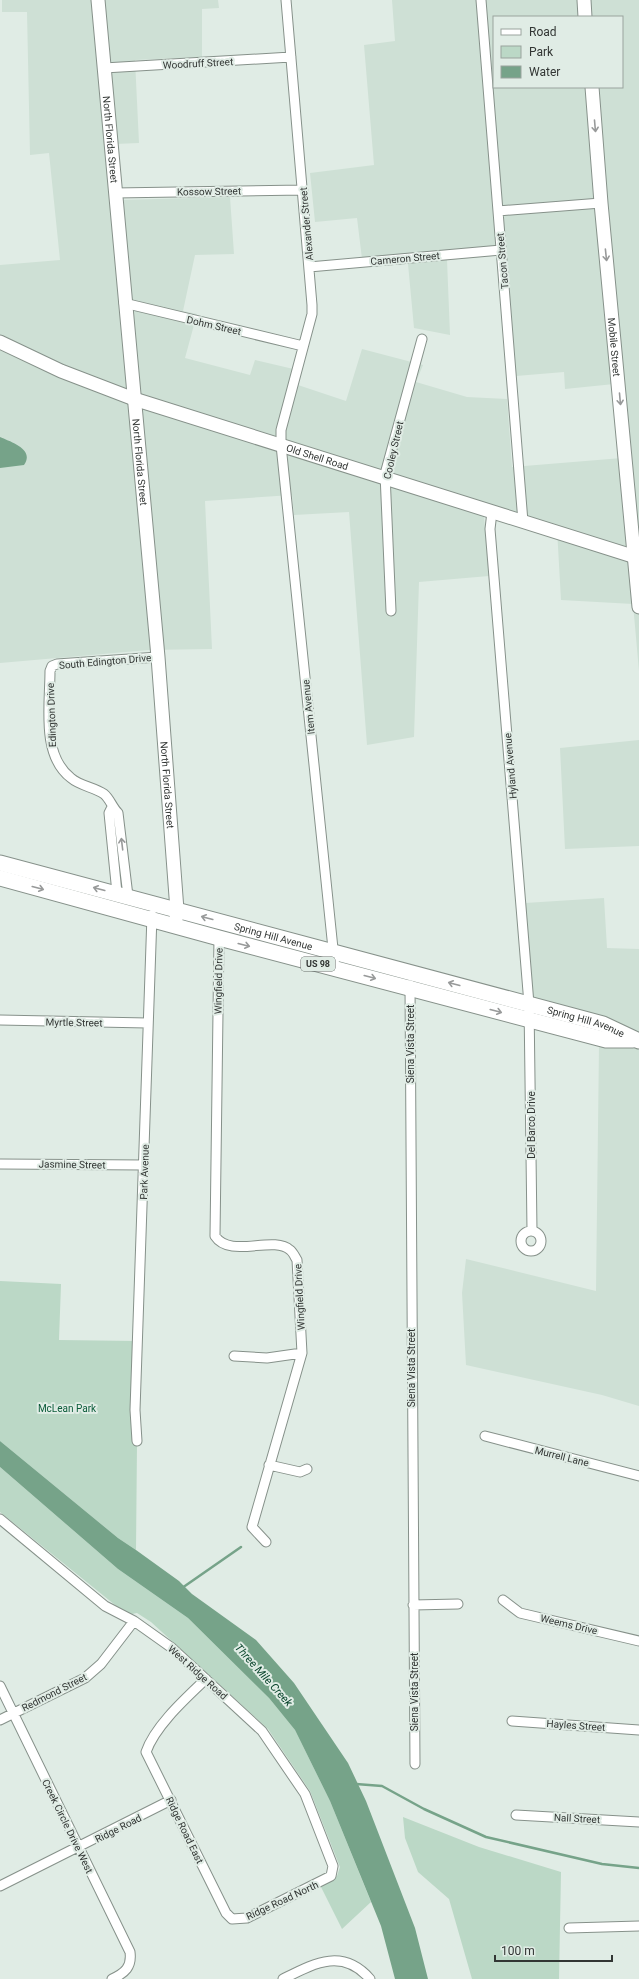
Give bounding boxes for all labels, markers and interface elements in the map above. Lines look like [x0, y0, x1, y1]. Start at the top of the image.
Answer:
legend [493, 16, 623, 88]
text: Road [529, 25, 557, 39]
text: Park [529, 45, 554, 59]
street label: Woodruff Street [163, 56, 234, 71]
text: Water [529, 65, 560, 79]
street label: North Florida Street [101, 96, 120, 183]
one-way arrow [591, 119, 598, 132]
street label: Kossow Street [177, 185, 241, 198]
street label: Alexander Street [298, 187, 315, 261]
street label: Tacon Street [495, 232, 510, 289]
one-way arrow [602, 248, 609, 261]
street label: Cameron Street [370, 250, 440, 267]
street label: Dohm Street [186, 314, 242, 337]
street label: Mobile Street [606, 317, 622, 377]
one-way arrow [617, 392, 624, 405]
street label: North Florida Street [130, 418, 149, 506]
street label: Cooley Street [381, 420, 406, 480]
street label: Old Shell Road [285, 442, 350, 472]
street label: South Edington Drive [58, 652, 152, 671]
street label: Item Avenue [300, 679, 317, 735]
street label: Edington Drive [45, 683, 58, 747]
street label: Hyland Avenue [502, 733, 519, 799]
street label: North Florida Street [158, 741, 176, 829]
one-way arrow [118, 838, 126, 851]
one-way arrow [31, 885, 44, 893]
one-way arrow [93, 885, 106, 892]
one-way arrow [201, 913, 214, 921]
street label: Spring Hill Avenue [233, 921, 314, 952]
one-way arrow [237, 941, 250, 949]
street label: Wingfield Drive [212, 948, 225, 1014]
road number: US 98 [301, 957, 335, 971]
one-way arrow [363, 974, 376, 981]
one-way arrow [448, 980, 461, 987]
street label: Spring Hill Avenue [546, 1004, 626, 1039]
street label: Siena Vista Street [405, 1005, 416, 1083]
one-way arrow [489, 1008, 502, 1015]
street label: Myrtle Street [45, 1017, 103, 1028]
street label: Del Barco Drive [526, 1091, 537, 1159]
street label: Park Avenue [138, 1144, 151, 1200]
street label: Jasmine Street [38, 1158, 106, 1171]
street label: Wingfield Drive [292, 1264, 307, 1330]
street label: Siena Vista Street [406, 1329, 417, 1407]
park label: McLean Park [38, 1403, 97, 1414]
street label: Murrell Lane [534, 1444, 590, 1469]
street label: Weems Drive [539, 1613, 598, 1636]
water label: Three Mile Creek [232, 1641, 296, 1710]
street label: West Ridge Road [166, 1643, 229, 1702]
street label: Siena Vista Street [409, 1653, 420, 1731]
street label: Redmond Street [20, 1671, 89, 1714]
street label: Hayles Street [546, 1718, 606, 1733]
street label: Creek Circle Drive West [40, 1777, 95, 1875]
street label: Ridge Road East [164, 1795, 205, 1865]
street label: Ridge Road [93, 1812, 143, 1845]
street label: Nall Street [554, 1812, 600, 1825]
street label: Ridge Road North [244, 1879, 320, 1922]
scale bar [495, 1937, 612, 1963]
text: 100 m [501, 1944, 535, 1958]

